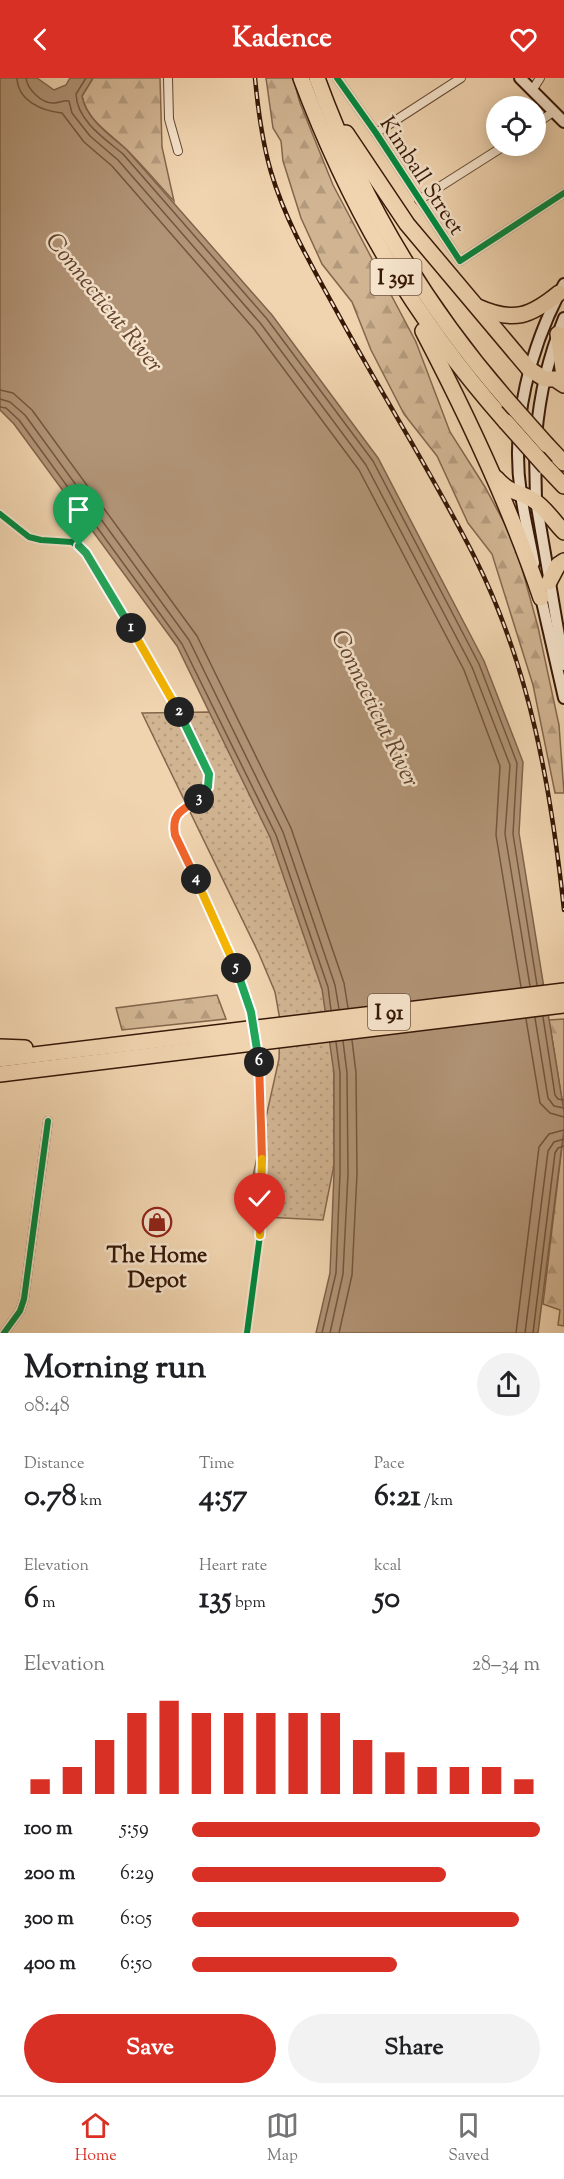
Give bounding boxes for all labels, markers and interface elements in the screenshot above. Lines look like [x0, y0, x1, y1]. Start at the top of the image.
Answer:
text: Kadence [232, 20, 332, 59]
icon: back [24, 23, 57, 56]
icon: heart [507, 23, 540, 56]
map controls [486, 96, 546, 156]
button: locate [486, 96, 546, 156]
street label: Kimball Street [370, 111, 471, 243]
water label: Connecticut River [36, 226, 171, 381]
road number: I 391 [370, 259, 422, 295]
pin [53, 484, 104, 546]
icon: arrive [62, 493, 95, 526]
pin: 1 [116, 613, 146, 643]
text: 1 [128, 616, 134, 639]
water label: Connecticut River [321, 625, 427, 794]
pin: 2 [164, 697, 194, 727]
text: 2 [175, 700, 183, 723]
pin: 3 [184, 784, 214, 814]
text: 3 [196, 787, 202, 810]
pin: 4 [181, 864, 211, 894]
text: 4 [192, 867, 200, 890]
pin: 5 [221, 953, 251, 983]
text: 5 [233, 956, 239, 979]
road number: I 91 [368, 994, 410, 1030]
pin: 6 [244, 1047, 274, 1077]
text: 6 [255, 1050, 263, 1073]
pin [234, 1173, 285, 1235]
icon: check [243, 1182, 276, 1215]
shop icon: The Home Depot [141, 1206, 173, 1238]
place label: The Home Depot [107, 1241, 207, 1298]
text: Morning run [24, 1345, 206, 1393]
button: share [477, 1353, 540, 1416]
text: 08:48 [24, 1392, 70, 1421]
text: Distance [24, 1453, 84, 1476]
text: Time [199, 1453, 235, 1476]
text: Pace [374, 1453, 405, 1476]
text: 0.78 [24, 1476, 77, 1519]
text: 4:57 [199, 1476, 247, 1519]
text: 6:21 [374, 1476, 421, 1519]
text: km [77, 1490, 102, 1513]
text: /km [421, 1490, 453, 1513]
text: Elevation [24, 1555, 89, 1578]
text: Heart rate [199, 1555, 267, 1578]
text: kcal [374, 1555, 402, 1578]
text: 6 [24, 1578, 39, 1621]
text: 135 [199, 1578, 232, 1621]
text: 50 [374, 1578, 400, 1621]
text: m [39, 1592, 56, 1615]
text: bpm [232, 1592, 266, 1615]
text: Elevation [24, 1651, 105, 1680]
text: 28–34 m [472, 1651, 540, 1680]
text: 100 m [24, 1815, 73, 1844]
text: 5:59 [120, 1815, 149, 1844]
text: 200 m [24, 1860, 75, 1889]
text: 6:29 [120, 1860, 154, 1889]
text: 300 m [24, 1905, 74, 1934]
text: 6:05 [120, 1905, 152, 1934]
text: 400 m [24, 1950, 76, 1979]
text: 6:50 [120, 1950, 152, 1979]
button: Save [24, 2014, 276, 2083]
button: Share [288, 2014, 540, 2083]
tab: Home [75, 2109, 117, 2168]
tab: Map [266, 2109, 299, 2168]
tab: Saved [448, 2109, 489, 2168]

